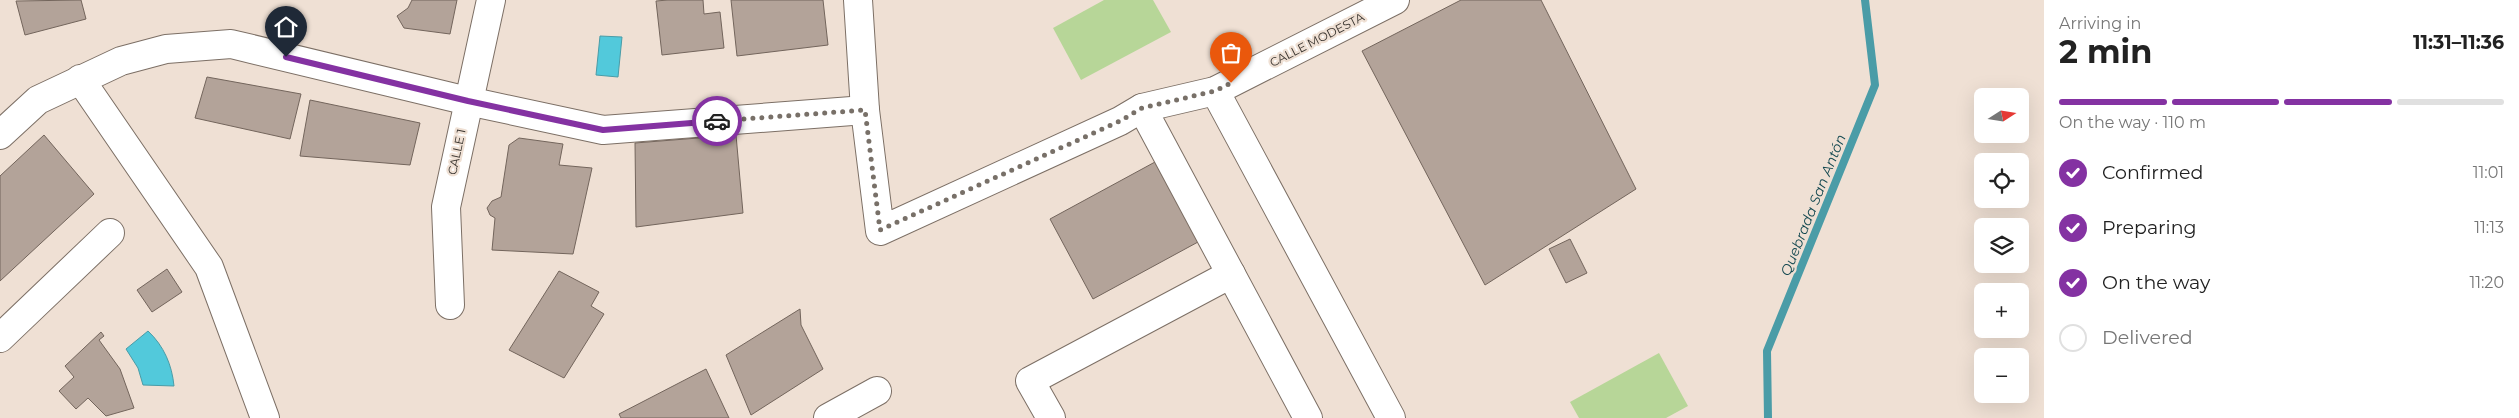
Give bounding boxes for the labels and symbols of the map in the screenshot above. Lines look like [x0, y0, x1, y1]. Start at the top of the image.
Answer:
pin [265, 6, 307, 57]
street label: CALLE MODESTA [1267, 9, 1367, 70]
pin [1210, 32, 1252, 83]
north arrow [1974, 88, 2029, 142]
courier [692, 96, 742, 146]
street label: CALLE 1 [444, 128, 469, 176]
water label: Quebrada San Antón [1776, 132, 1850, 278]

